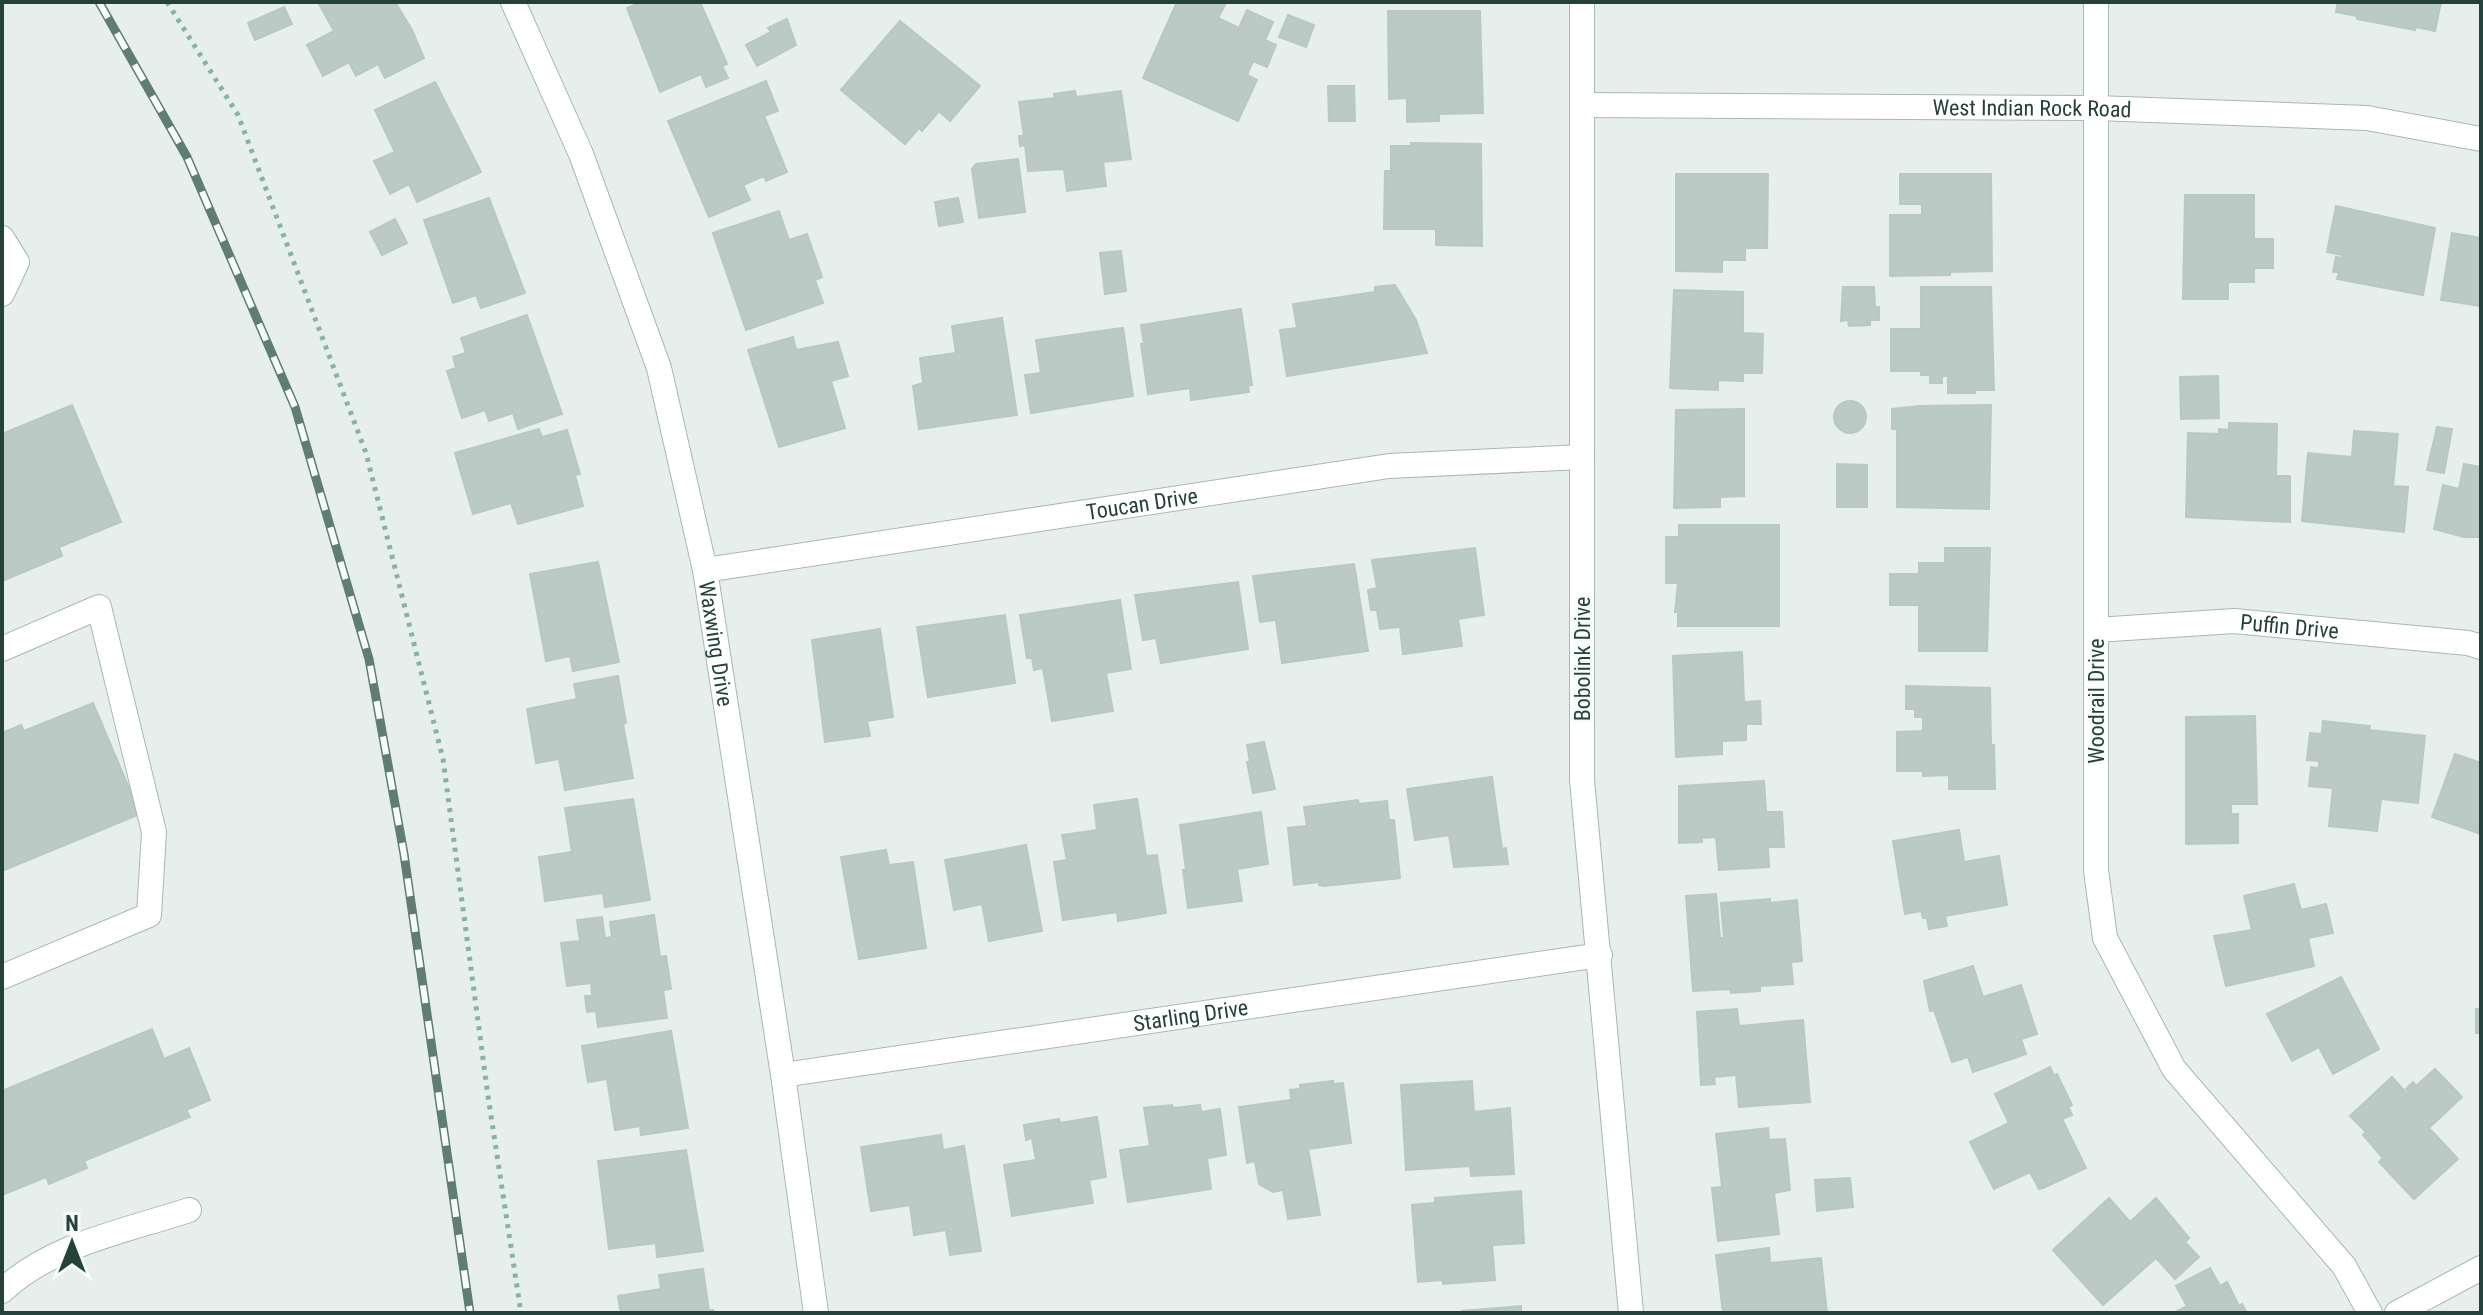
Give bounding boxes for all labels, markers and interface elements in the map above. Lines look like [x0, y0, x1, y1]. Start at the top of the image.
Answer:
street label: West Indian Rock Road [1932, 95, 2132, 122]
street label: Toucan Drive [1085, 483, 1200, 525]
street label: Waxwing Drive [694, 579, 738, 708]
street label: Bobolink Drive [1570, 597, 1595, 721]
street label: Puffin Drive [2239, 610, 2340, 644]
street label: Woodrail Drive [2084, 638, 2109, 764]
street label: Starling Drive [1132, 995, 1250, 1036]
north arrow [32, 1203, 112, 1283]
text: N [65, 1211, 79, 1236]

